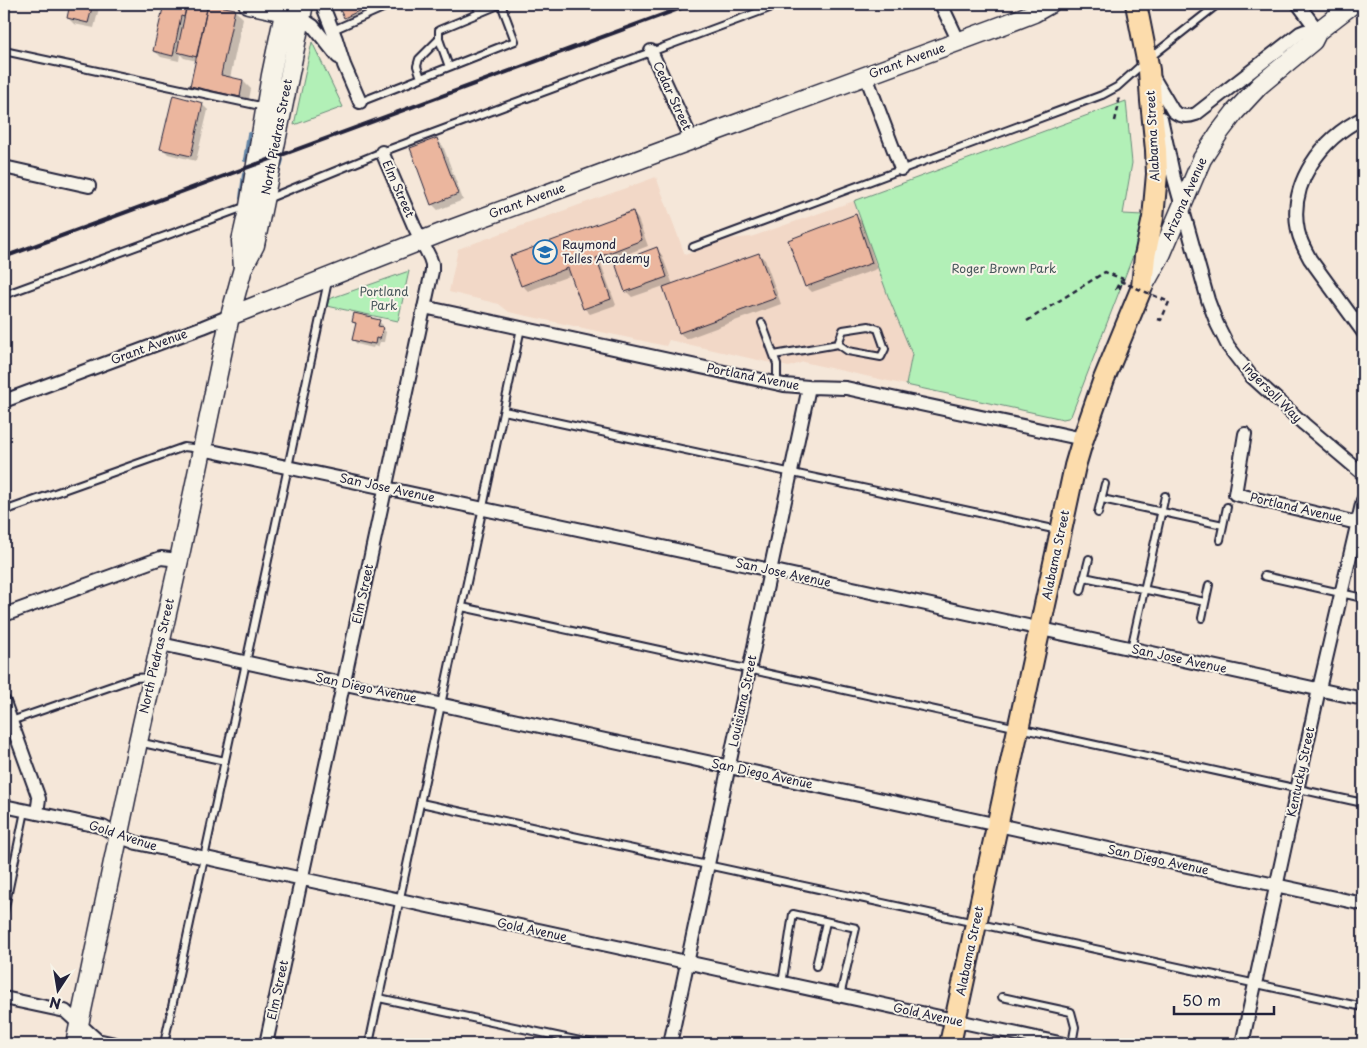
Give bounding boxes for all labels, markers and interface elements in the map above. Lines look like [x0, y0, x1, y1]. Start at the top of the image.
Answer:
street label: Grant Avenue [866, 38, 948, 82]
street label: Cedar Street [649, 58, 697, 133]
street label: North Piedras Street [256, 77, 296, 196]
street label: Alabama Street [1141, 90, 1163, 182]
street label: Arizona Avenue [1158, 154, 1211, 243]
street label: Elm Street [378, 157, 420, 220]
street label: Grant Avenue [486, 178, 568, 222]
place label: Raymond Telles Academy [562, 235, 650, 267]
school or university icon: Raymond Telles Academy [532, 239, 558, 265]
park label: Roger Brown Park [952, 259, 1056, 277]
park label: Portland Park [359, 282, 409, 314]
street label: Grant Avenue [108, 324, 190, 368]
street label: Portland Avenue [705, 358, 802, 394]
street label: Ingersoll Way [1239, 358, 1307, 426]
street label: San Jose Avenue [338, 468, 437, 506]
street label: Portland Avenue [1248, 488, 1345, 527]
street label: Alabama Street [1037, 508, 1073, 601]
street label: San Jose Avenue [734, 553, 833, 591]
street label: Elm Street [347, 562, 377, 625]
street label: North Piedras Street [134, 596, 178, 715]
street label: San Jose Avenue [1130, 639, 1229, 677]
street label: Louisiana Street [724, 653, 761, 748]
street label: San Diego Avenue [314, 668, 419, 707]
street label: Kentucky Street [1282, 725, 1318, 819]
street label: San Diego Avenue [710, 754, 815, 793]
street label: Gold Avenue [87, 816, 160, 855]
street label: San Diego Avenue [1106, 840, 1211, 879]
street label: Alabama Street [951, 904, 987, 997]
street label: Gold Avenue [496, 913, 569, 945]
street label: Elm Street [262, 958, 292, 1021]
north arrow [32, 966, 82, 1016]
scale bar [1174, 983, 1274, 1015]
text: 50 m [1182, 988, 1221, 1011]
text: N [48, 992, 63, 1015]
street label: Gold Avenue [892, 998, 965, 1030]

